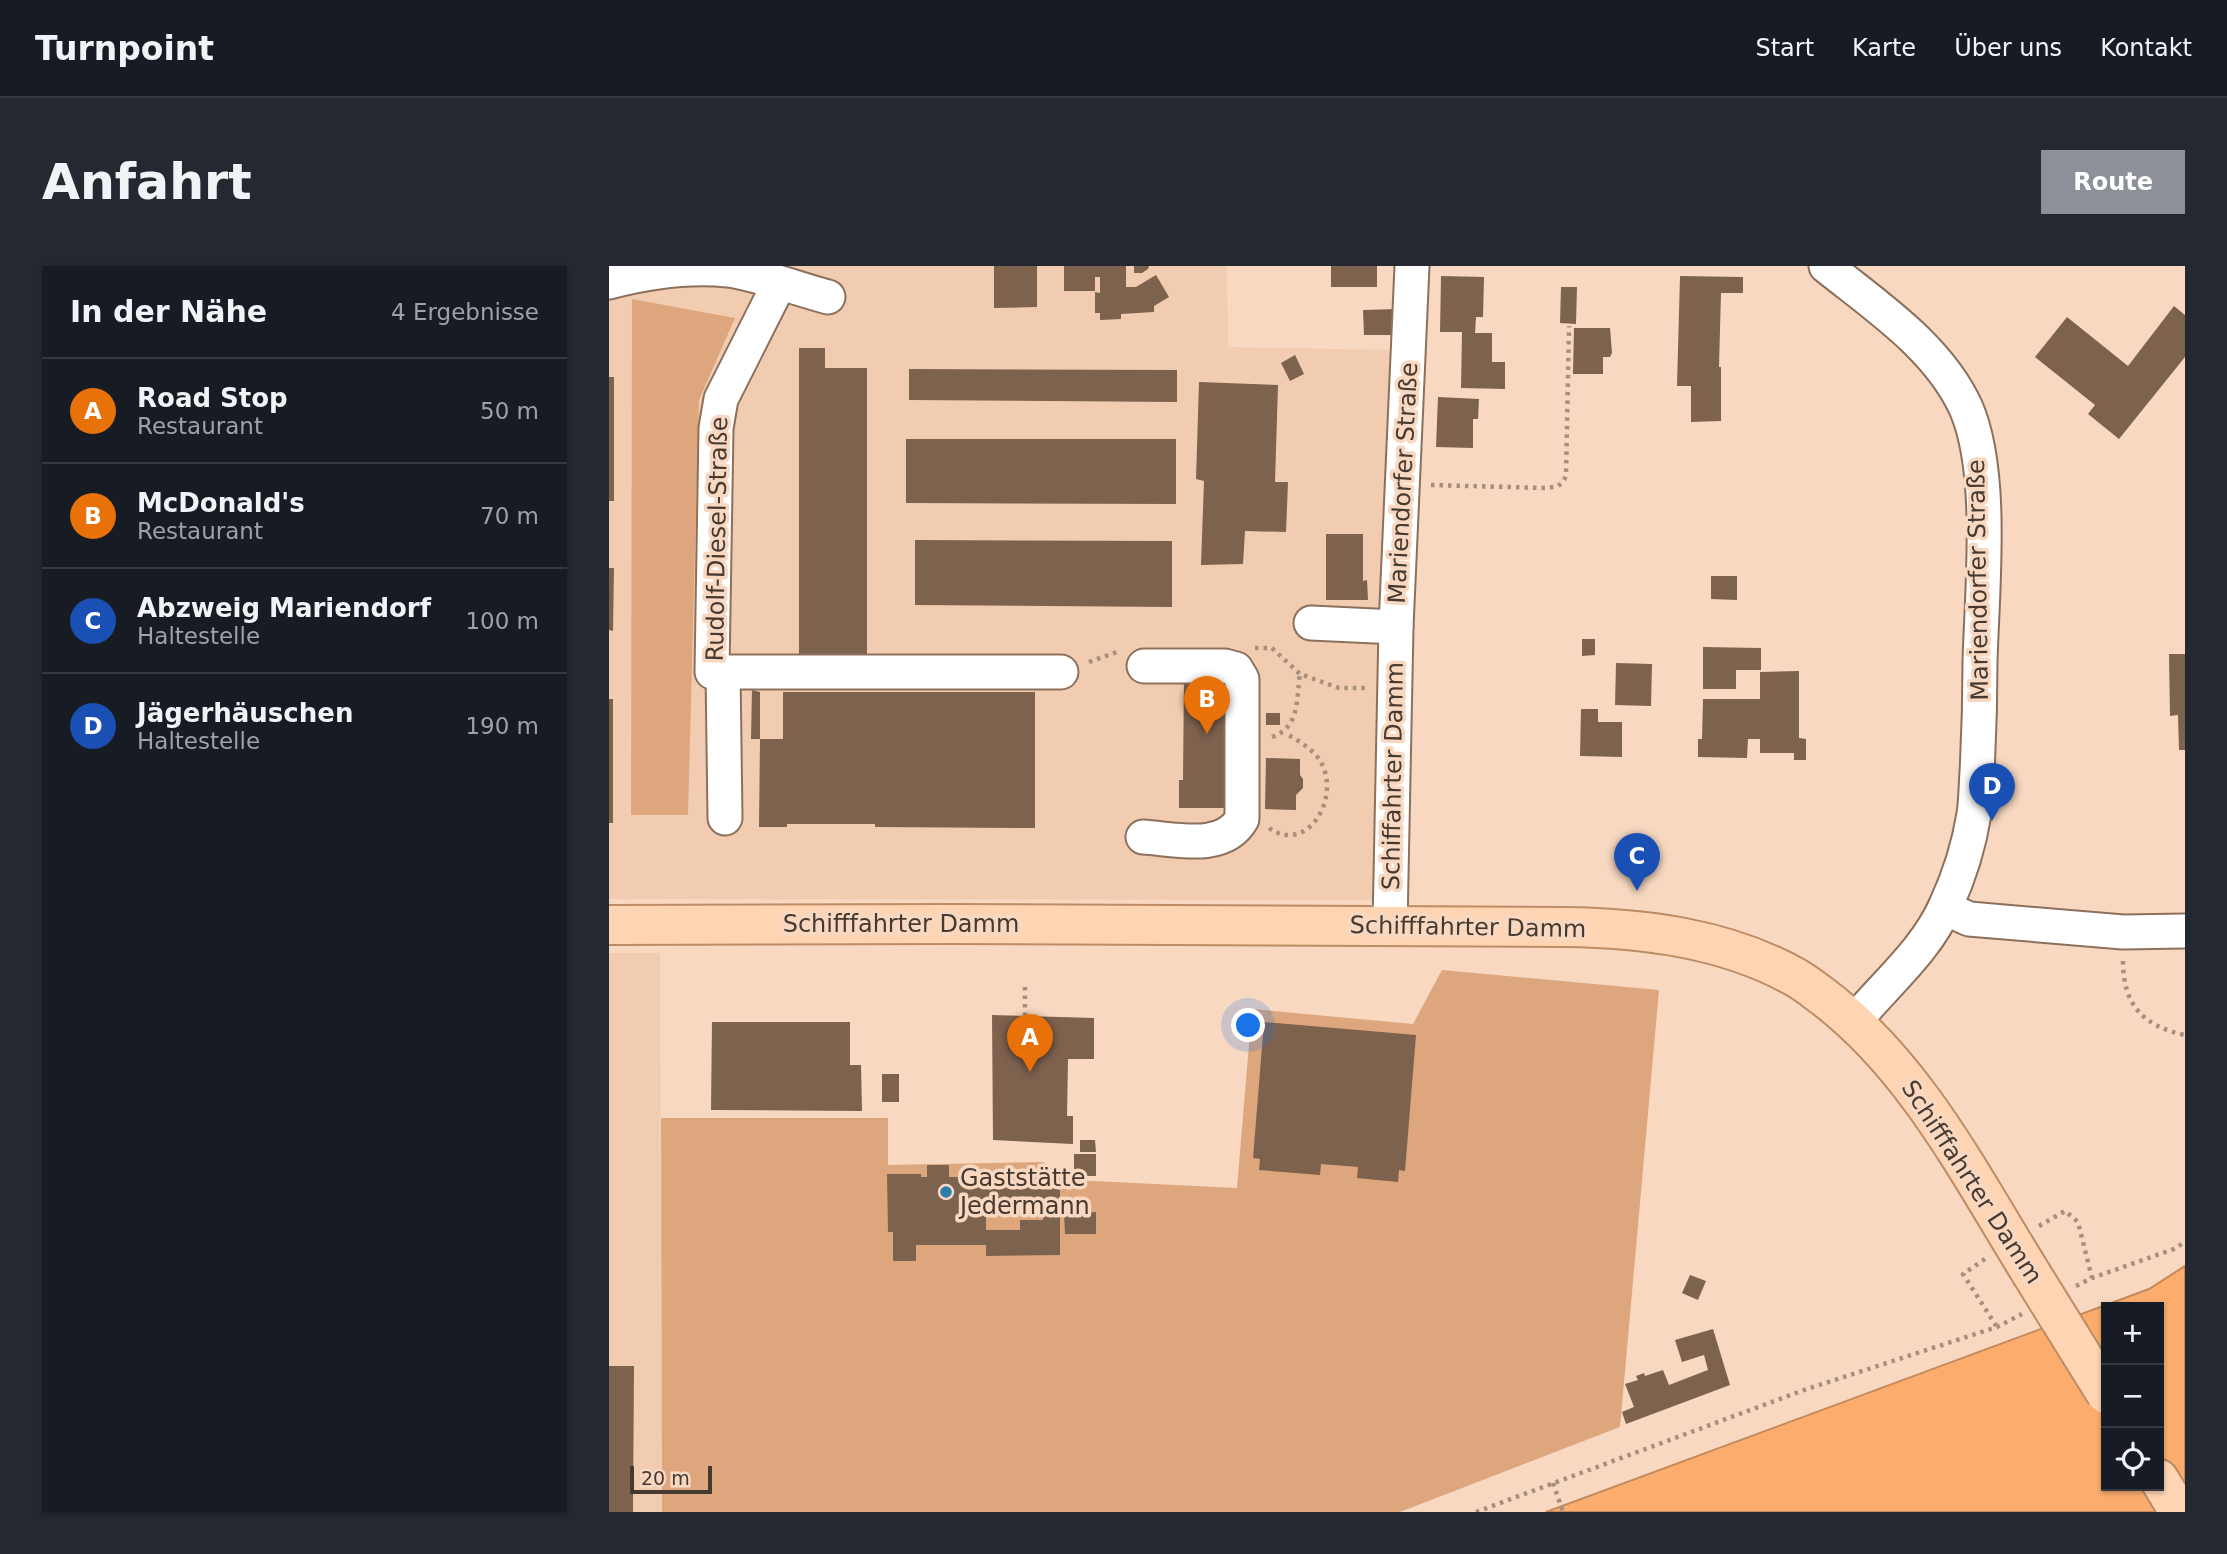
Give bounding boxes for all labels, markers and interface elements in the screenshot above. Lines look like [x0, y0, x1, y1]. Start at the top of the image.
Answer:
text: Turnpoint [35, 29, 214, 68]
text: Start [1755, 34, 1814, 62]
text: Karte [1852, 34, 1916, 62]
text: Über uns [1954, 34, 2062, 62]
text: Kontakt [2100, 34, 2192, 62]
button: Route [2041, 150, 2185, 214]
text: Anfahrt [42, 154, 252, 211]
text: In der Nähe [70, 294, 267, 329]
text: 4 Ergebnisse [391, 299, 539, 325]
street label: Mariendorfer Straße [1383, 362, 1423, 604]
text: Road Stop [137, 383, 288, 413]
text: A [84, 398, 102, 424]
text: 50 m [480, 398, 539, 424]
text: Restaurant [137, 413, 263, 439]
street label: Rudolf-Diesel-Straße [701, 416, 733, 662]
street label: Mariendorfer Straße [1962, 459, 1994, 701]
text: McDonald's [137, 488, 305, 518]
text: B [84, 503, 102, 529]
text: 70 m [480, 503, 539, 529]
text: Restaurant [137, 518, 263, 544]
text: Abzweig Mariendorf [137, 593, 431, 623]
text: C [85, 608, 101, 634]
text: 100 m [465, 608, 539, 634]
text: Haltestelle [137, 623, 260, 649]
street label: Schiffahrter Damm [1377, 662, 1409, 890]
pin: B [1184, 676, 1230, 734]
text: Jägerhäuschen [137, 698, 353, 728]
text: D [83, 713, 103, 739]
text: 190 m [465, 713, 539, 739]
text: Haltestelle [137, 728, 260, 754]
pin: D [1969, 763, 2015, 821]
pin: C [1614, 833, 1660, 891]
street label: Schifffahrter Damm [783, 910, 1019, 938]
street label: Schifffahrter Damm [1349, 911, 1587, 943]
your location [1231, 1008, 1265, 1042]
pin: A [1007, 1014, 1053, 1072]
street label: Schifffahrter Damm [1896, 1075, 2048, 1289]
place label: Gaststätte Jedermann [958, 1164, 1090, 1220]
marker: Gaststätte Jedermann [938, 1184, 954, 1200]
map controls [2101, 1302, 2164, 1491]
button: + [2101, 1302, 2164, 1365]
button: − [2101, 1365, 2164, 1428]
button: locate [2101, 1428, 2164, 1491]
scale bar [630, 1463, 712, 1495]
text: 20 m [641, 1467, 690, 1489]

